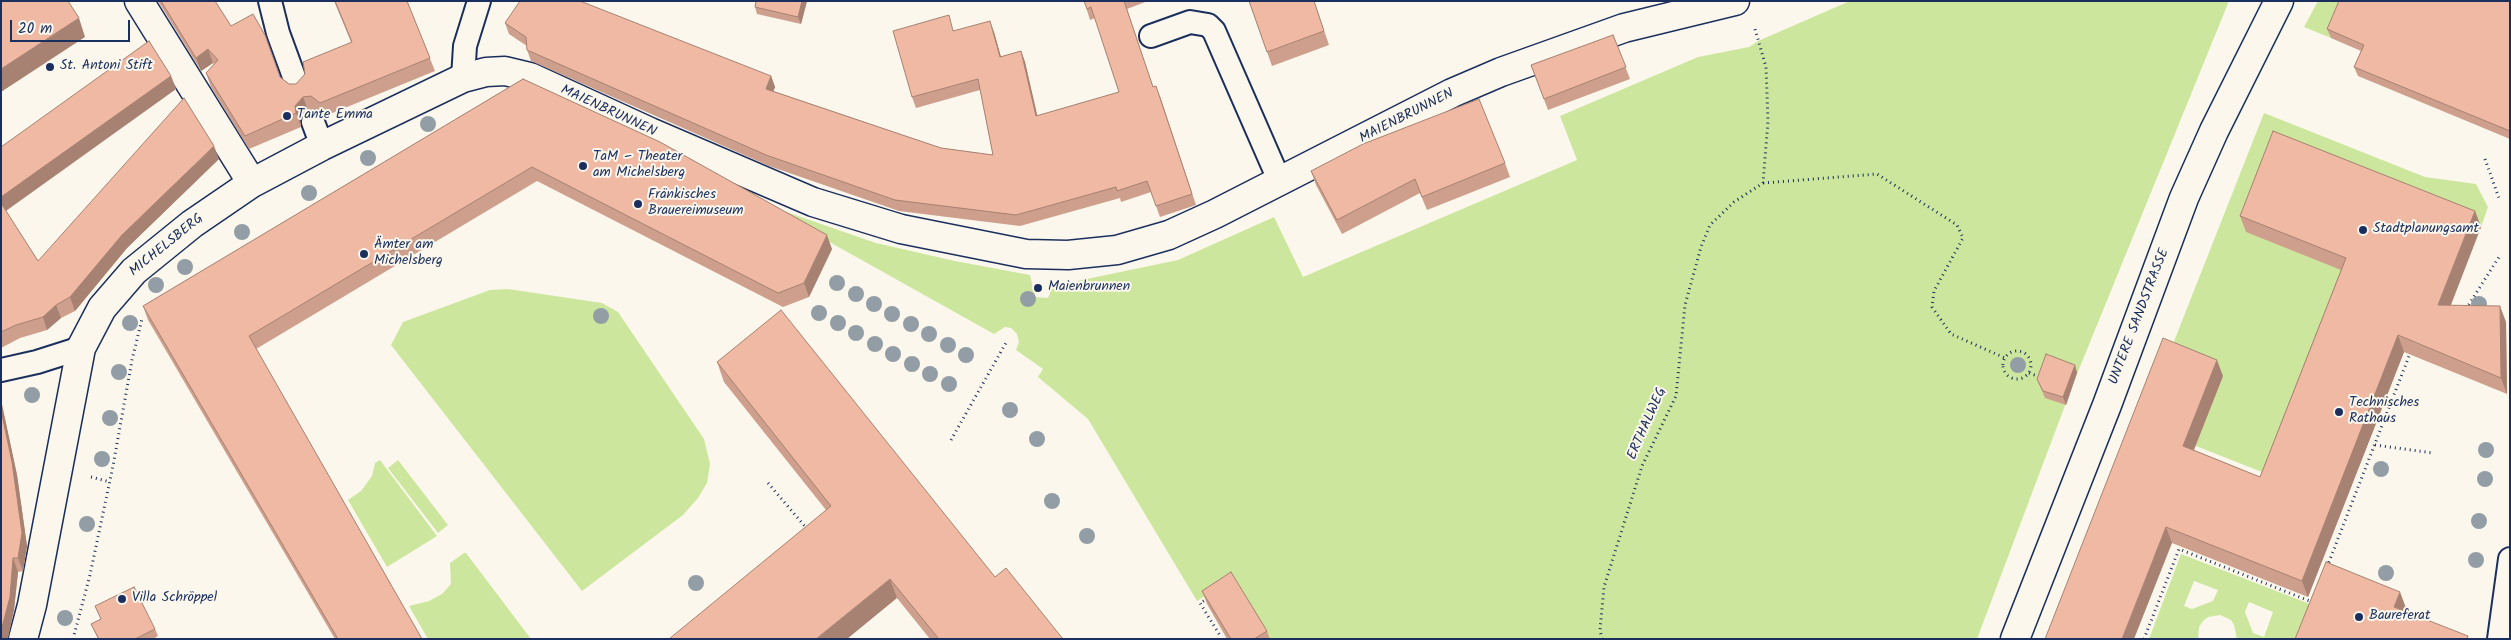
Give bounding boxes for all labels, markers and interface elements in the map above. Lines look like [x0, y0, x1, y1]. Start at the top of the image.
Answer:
scale bar [12, 10, 132, 42]
text: 20 m [18, 17, 52, 41]
place label: St. Antoni Stift [60, 59, 153, 75]
marker: St. Antoni Stift [44, 61, 56, 73]
street label: MAIENBRUNNEN [557, 82, 659, 142]
street label: MAIENBRUNNEN [1357, 86, 1457, 148]
place label: Tante Emma [297, 108, 373, 124]
marker: Tante Emma [281, 110, 293, 122]
place label: TaM – Theater am Michelsberg [593, 150, 685, 182]
marker: TaM – Theater am Michelsberg [577, 160, 589, 172]
place label: Fränkisches Brauereimuseum [648, 188, 743, 220]
marker: Fränkisches Brauereimuseum [632, 198, 644, 210]
street label: MICHELSBERG [127, 211, 207, 281]
place label: Stadtplanungsamt [2373, 222, 2479, 238]
marker: Stadtplanungsamt [2357, 224, 2369, 236]
place label: Ämter am Michelsberg [374, 238, 443, 270]
street label: UNTERE SANDSTRASSE [2106, 246, 2174, 388]
marker: Ämter am Michelsberg [358, 248, 370, 260]
place label: Maienbrunnen [1048, 280, 1130, 296]
marker: Maienbrunnen [1032, 282, 1044, 294]
street label: ERTHALWEG [1625, 385, 1671, 463]
place label: Technisches Rathaus [2349, 396, 2419, 428]
marker: Technisches Rathaus [2333, 406, 2345, 418]
place label: Villa Schröppel [132, 591, 217, 607]
marker: Villa Schröppel [116, 593, 128, 605]
place label: Baureferat [2369, 609, 2430, 625]
marker: Baureferat [2353, 611, 2365, 623]

